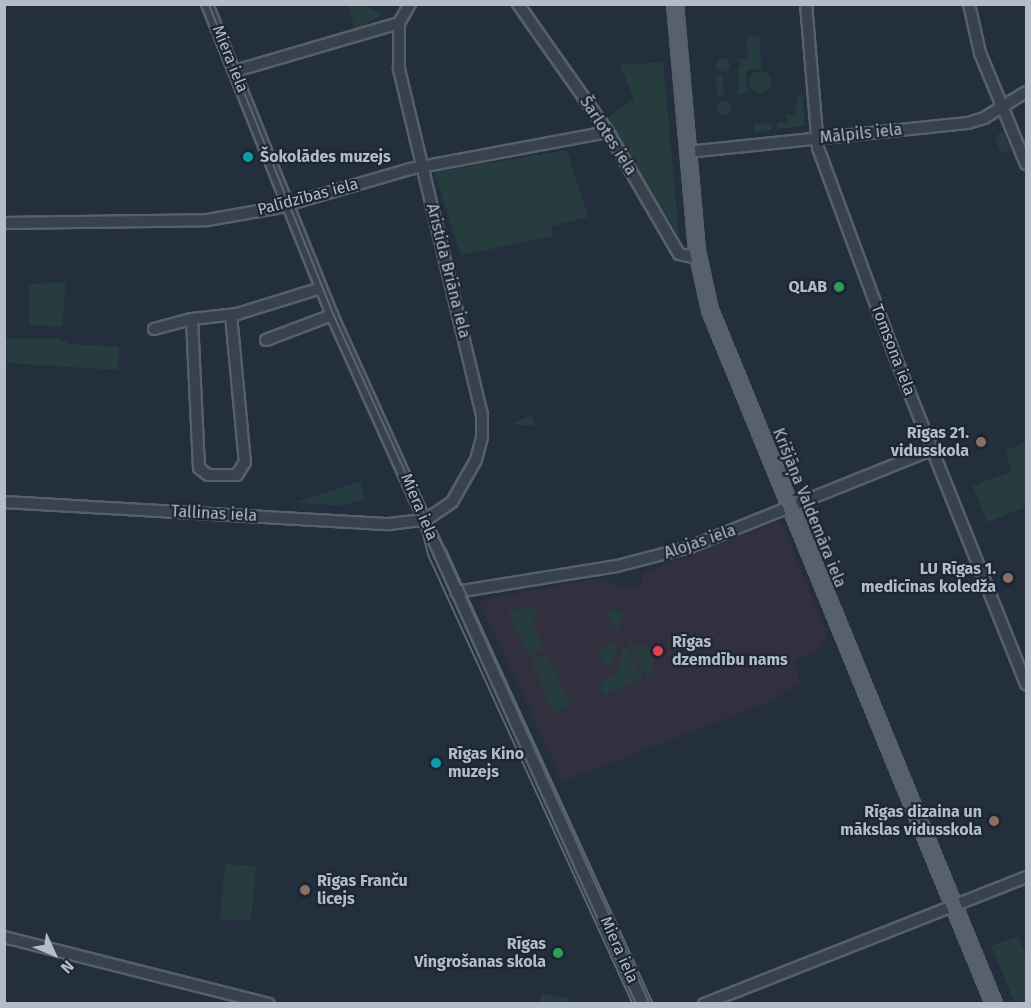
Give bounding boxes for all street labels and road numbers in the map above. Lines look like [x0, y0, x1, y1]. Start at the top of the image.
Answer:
street label: Miera iela [208, 23, 252, 95]
street label: Šarlotes iela [575, 93, 641, 179]
street label: Mālpils iela [819, 120, 903, 148]
street label: Palīdzības iela [255, 174, 361, 220]
street label: Aristida Briāna iela [422, 202, 474, 340]
street label: Tomsona iela [867, 302, 919, 398]
street label: Krišjāņa Valdemāra iela [768, 425, 850, 591]
street label: Miera iela [396, 471, 442, 543]
street label: Tallinas iela [171, 502, 257, 526]
street label: Alojas iela [662, 521, 738, 563]
street label: Miera iela [596, 914, 642, 986]

